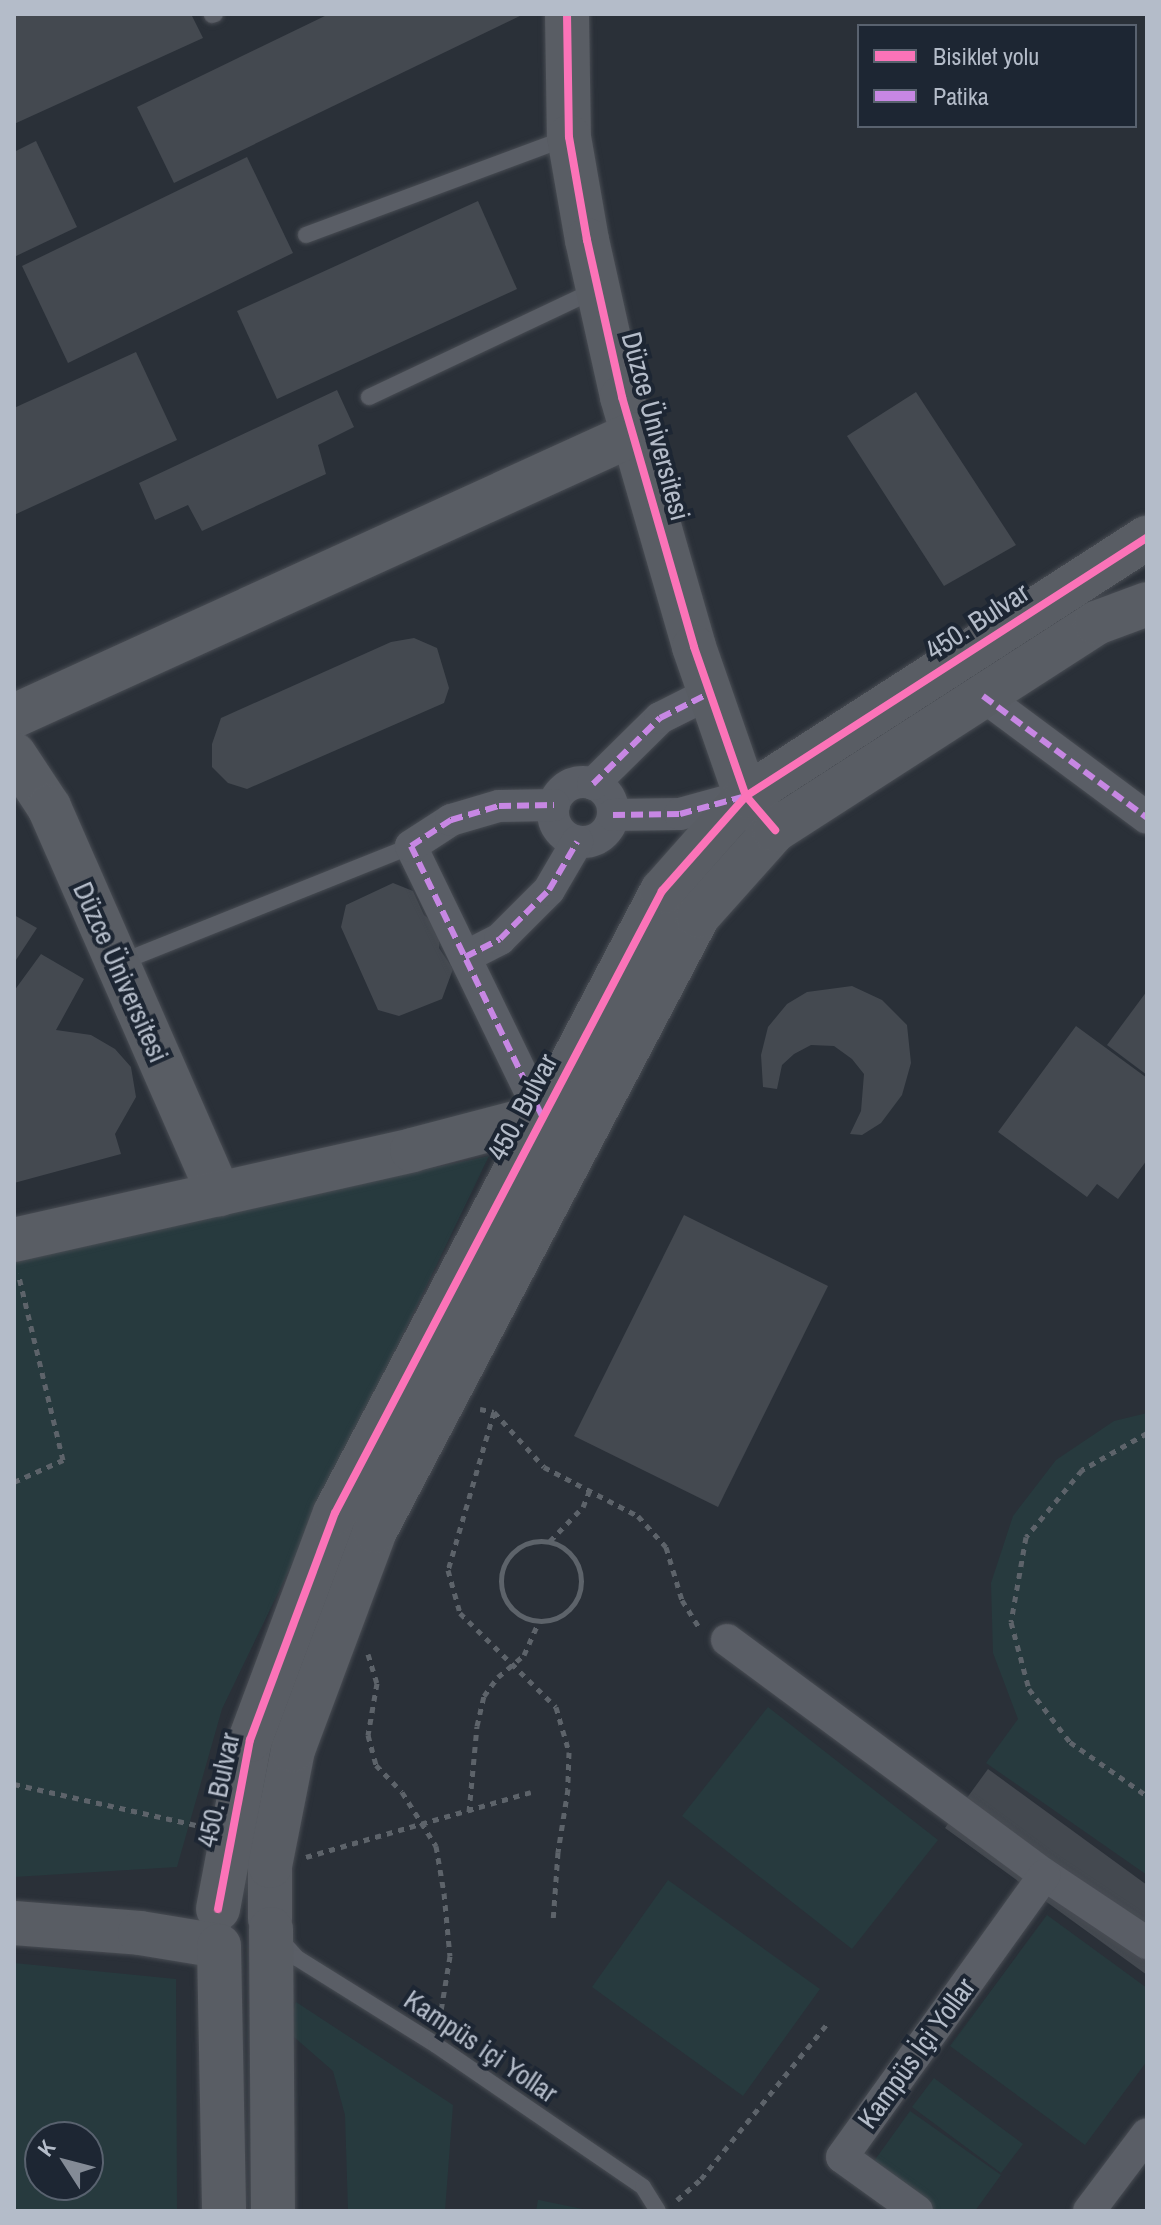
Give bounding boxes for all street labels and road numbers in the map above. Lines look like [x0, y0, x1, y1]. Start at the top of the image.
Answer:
street label: Düzce Üniversitesi [615, 328, 697, 524]
street label: 450. Bulvar [919, 575, 1035, 667]
street label: Düzce Üniversitesi [66, 877, 176, 1067]
street label: 450. Bulvar [480, 1048, 564, 1166]
street label: 450. Bulvar [189, 1730, 247, 1850]
street label: Kampüs İçi Yollar [850, 1971, 982, 2135]
street label: Kampüs içi Yollar [398, 1982, 564, 2110]

